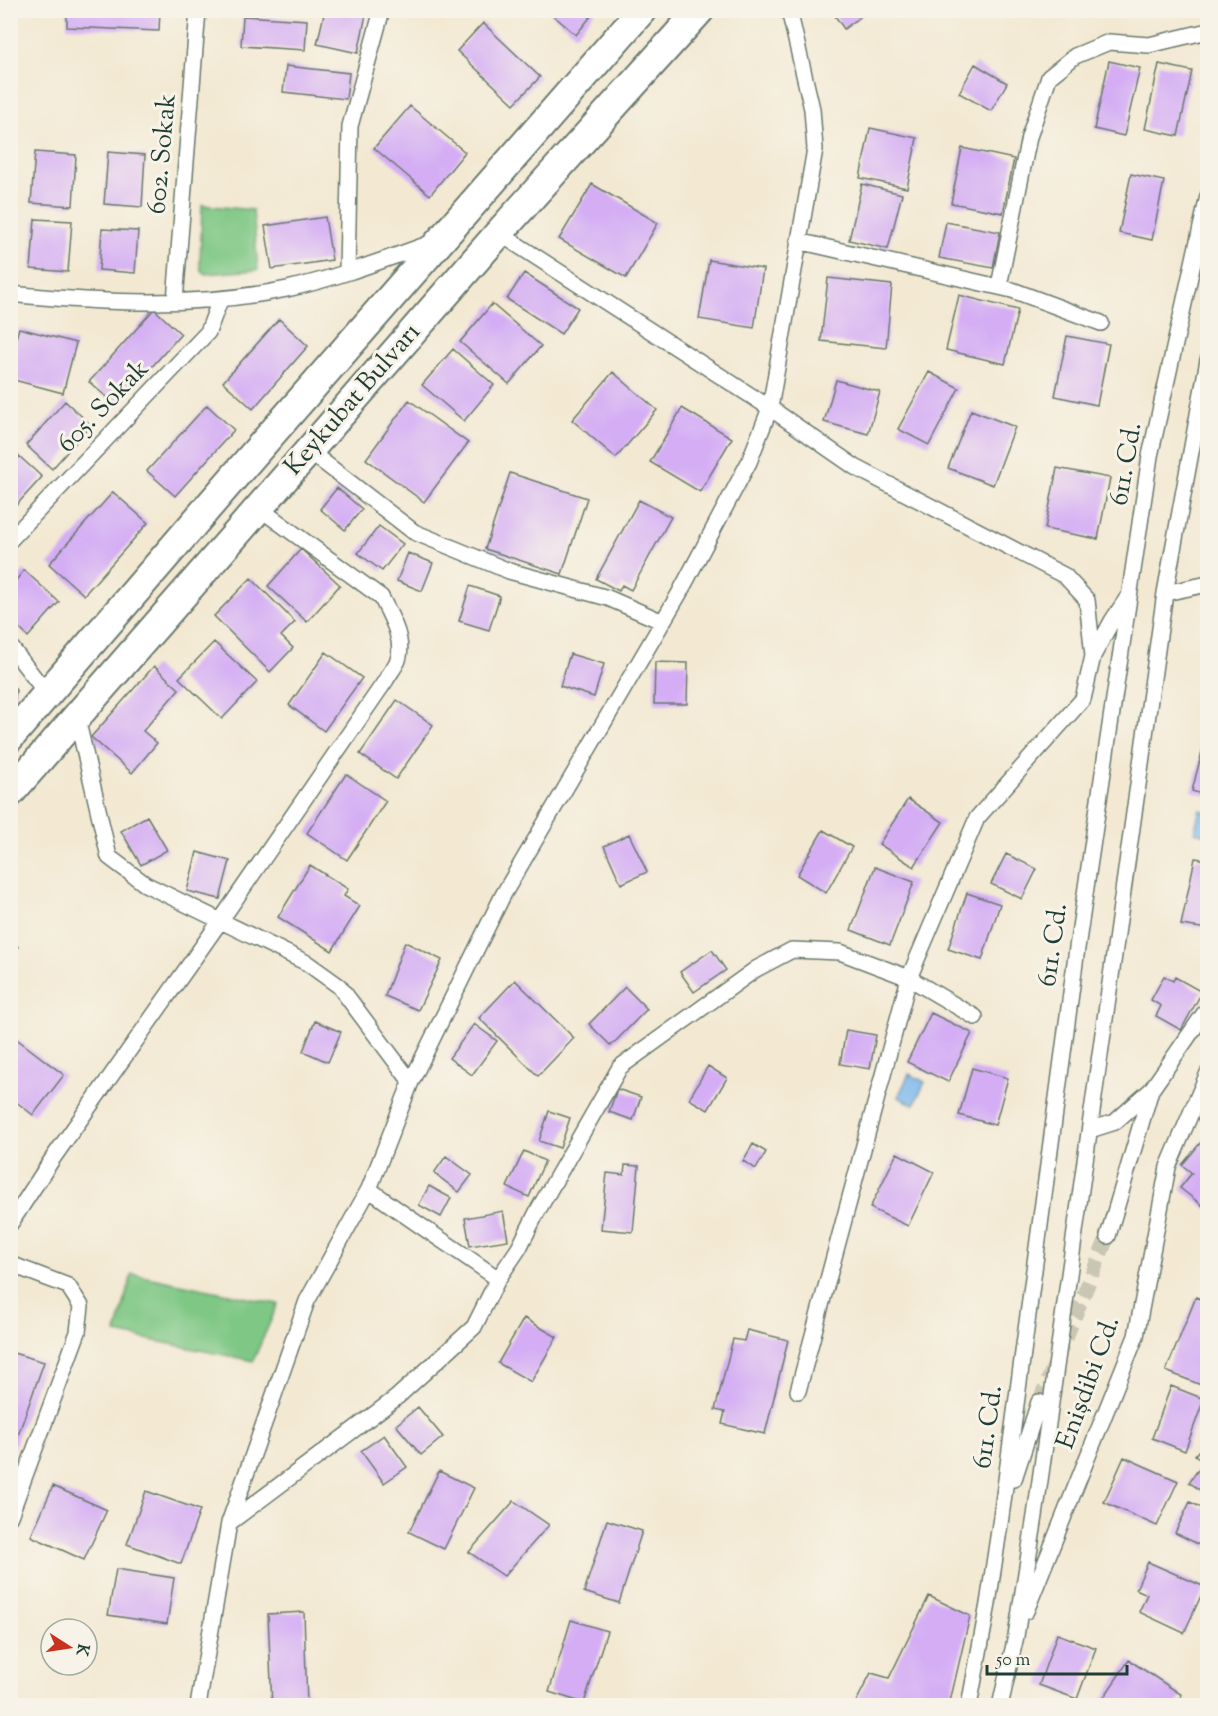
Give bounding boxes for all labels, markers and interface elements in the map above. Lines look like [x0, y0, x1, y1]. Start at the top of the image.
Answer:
street label: 602. Sokak [139, 92, 187, 216]
street label: Keykubat Bulvarı [276, 316, 430, 484]
street label: 605. Sokak [50, 352, 158, 462]
street label: 611. Cd. [1101, 419, 1153, 509]
street label: 611. Cd. [1030, 901, 1078, 989]
street label: Enişdibi Cd. [1048, 1311, 1130, 1455]
street label: 611. Cd. [965, 1383, 1013, 1471]
north arrow [39, 1617, 99, 1677]
scale bar [987, 1638, 1126, 1676]
text: K [69, 1642, 94, 1658]
text: 50 m [995, 1648, 1031, 1674]

